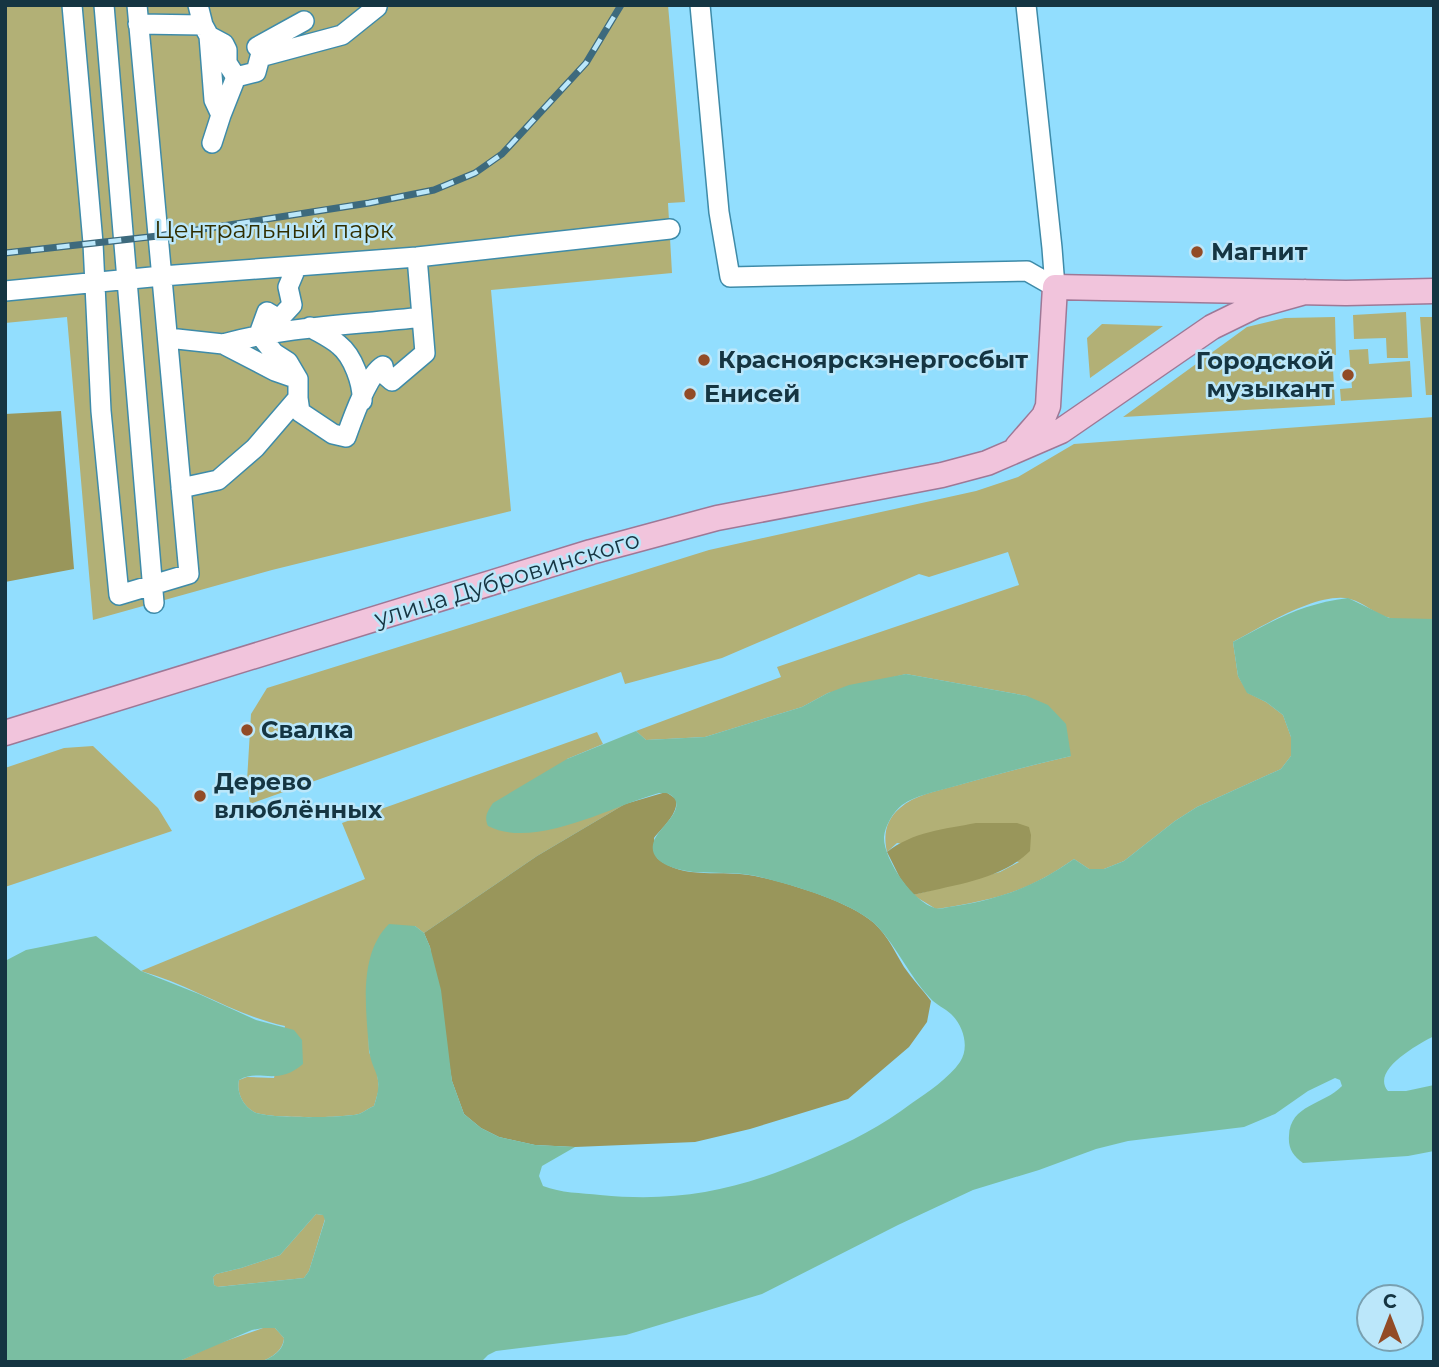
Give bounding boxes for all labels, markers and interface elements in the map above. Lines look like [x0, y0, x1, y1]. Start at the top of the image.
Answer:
park label: Центральный парк [154, 215, 394, 244]
place label: Магнит [1211, 237, 1308, 266]
marker: Магнит [1189, 244, 1205, 260]
place label: Красноярскэнергосбыт [718, 345, 1028, 374]
place label: Городской музыкант [1196, 346, 1334, 403]
marker: Красноярскэнергосбыт [696, 352, 712, 368]
marker: Городской музыкант [1340, 367, 1356, 383]
place label: Енисей [704, 379, 800, 408]
marker: Енисей [682, 386, 698, 402]
street label: улица Дубровинского [370, 524, 643, 633]
place label: Свалка [261, 715, 354, 744]
marker: Свалка [239, 722, 255, 738]
place label: Дерево влюблённых [214, 767, 383, 824]
marker: Дерево влюблённых [192, 788, 208, 804]
north arrow [1355, 1283, 1425, 1353]
text: С [1383, 1290, 1397, 1313]

